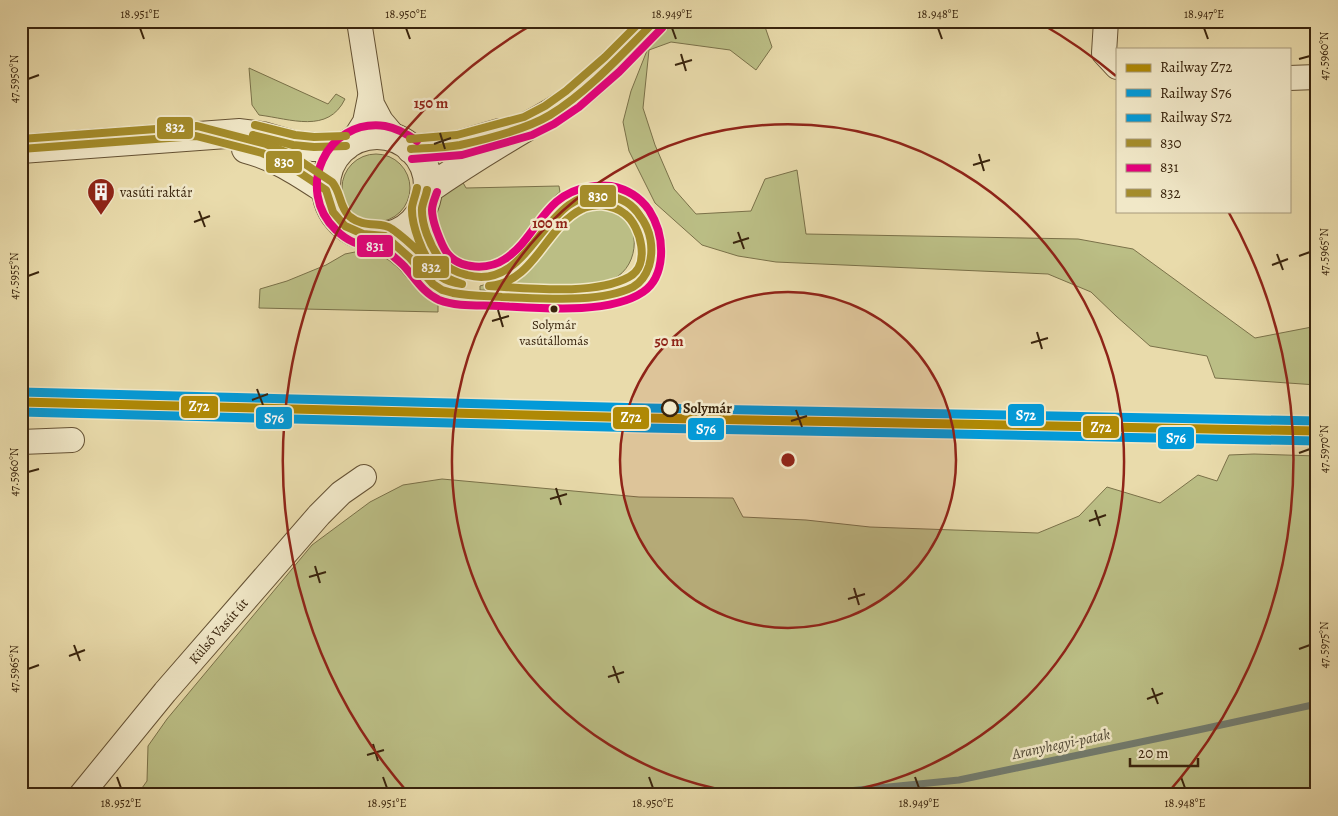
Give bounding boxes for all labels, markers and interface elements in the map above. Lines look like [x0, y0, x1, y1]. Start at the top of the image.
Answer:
text: 18.951°E [120, 6, 160, 22]
text: 18.950°E [385, 6, 427, 22]
text: 18.949°E [652, 6, 692, 22]
text: 18.948°E [917, 6, 959, 22]
text: 18.947°E [1184, 6, 1224, 22]
text: 47.5960°N [1316, 31, 1332, 80]
legend [1116, 48, 1290, 212]
text: 47.5950°N [6, 54, 22, 103]
text: Railway Z72 [1160, 57, 1232, 77]
text: Railway S76 [1160, 83, 1232, 103]
text: 150 m [414, 93, 449, 113]
text: Railway S72 [1160, 107, 1232, 127]
line badge: 832 [156, 116, 194, 140]
text: 832 [165, 118, 185, 137]
text: 830 [1160, 133, 1182, 153]
line badge: 830 [265, 150, 303, 174]
text: 830 [274, 153, 294, 172]
text: 831 [1160, 157, 1179, 177]
building icon: vasúti raktár [86, 177, 116, 216]
place label: vasúti raktár [119, 183, 193, 202]
text: 832 [1160, 183, 1181, 203]
line badge: 830 [579, 184, 617, 208]
text: 830 [588, 187, 608, 206]
text: 100 m [532, 213, 568, 233]
text: 47.5965°N [1316, 228, 1332, 276]
line badge: 831 [356, 234, 394, 258]
text: 831 [366, 237, 384, 256]
text: 47.5955°N [6, 252, 22, 300]
line badge: 832 [412, 255, 450, 279]
text: 832 [421, 258, 441, 277]
marker: Solymár vasútállomás [549, 304, 559, 314]
place label: Solymár vasútállomás [518, 316, 589, 349]
text: 50 m [654, 331, 684, 351]
line badge: Z72 [180, 395, 219, 419]
text: Z72 [189, 397, 210, 416]
marker: Solymár [661, 399, 679, 417]
place label: Solymár [683, 399, 732, 418]
line badge: S72 [1007, 403, 1045, 427]
line badge: S76 [255, 406, 293, 430]
line badge: Z72 [612, 406, 650, 430]
text: S72 [1016, 406, 1036, 425]
text: Z72 [621, 408, 642, 427]
text: S76 [264, 409, 284, 428]
line badge: Z72 [1082, 415, 1120, 439]
line badge: S76 [687, 417, 725, 441]
text: Z72 [1091, 418, 1112, 437]
text: S76 [696, 420, 716, 439]
text: 47.5970°N [1316, 424, 1332, 473]
line badge: S76 [1157, 426, 1195, 450]
text: S76 [1166, 429, 1186, 448]
text: 47.5960°N [6, 447, 22, 496]
centre of rings [779, 451, 797, 469]
street label: Külső Vasút út [184, 593, 252, 668]
text: 47.5975°N [1316, 621, 1332, 669]
text: 47.5965°N [6, 645, 22, 693]
water label: Aranyhegyi-patak [1009, 724, 1112, 764]
scale bar [1130, 736, 1198, 768]
text: 20 m [1138, 743, 1169, 763]
text: 18.952°E [101, 795, 141, 811]
text: 18.951°E [367, 795, 407, 811]
text: 18.950°E [632, 795, 674, 811]
text: 18.949°E [899, 795, 939, 811]
text: 18.948°E [1164, 795, 1206, 811]

